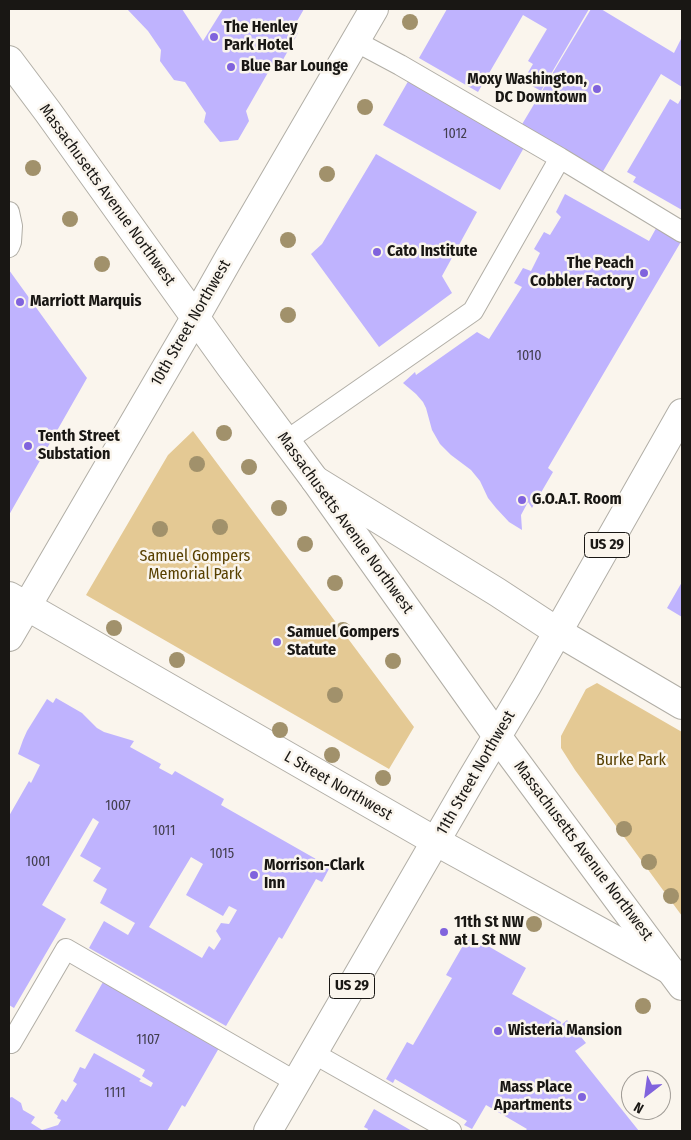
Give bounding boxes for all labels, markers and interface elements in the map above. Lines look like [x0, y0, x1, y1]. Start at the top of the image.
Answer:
place label: The Henley Park Hotel [224, 18, 298, 56]
marker: The Henley Park Hotel [208, 31, 220, 43]
place label: Blue Bar Lounge [241, 57, 348, 77]
marker: Blue Bar Lounge [225, 61, 237, 73]
place label: Moxy Washington, DC Downtown [467, 70, 587, 108]
marker: Moxy Washington, DC Downtown [591, 83, 603, 95]
street label: Massachusetts Avenue Northwest [35, 101, 179, 289]
house number: 1012 [443, 126, 467, 142]
place label: Cato Institute [387, 242, 477, 262]
marker: Cato Institute [371, 246, 383, 258]
place label: The Peach Cobbler Factory [530, 254, 634, 292]
street label: 10th Street Northwest [147, 256, 235, 390]
marker: The Peach Cobbler Factory [638, 267, 650, 279]
place label: Marriott Marquis [30, 292, 142, 312]
marker: Marriott Marquis [14, 296, 26, 308]
house number: 1010 [516, 348, 542, 364]
place label: Tenth Street Substation [38, 427, 120, 465]
street label: Massachusetts Avenue Northwest [273, 429, 417, 617]
marker: Tenth Street Substation [22, 440, 34, 452]
place label: G.O.A.T. Room [532, 490, 622, 510]
marker: G.O.A.T. Room [516, 494, 528, 506]
road number: US 29 [584, 532, 630, 558]
park label: Samuel Gompers Memorial Park [140, 547, 250, 585]
place label: Samuel Gompers Statute [287, 623, 399, 661]
marker: Samuel Gompers Statute [271, 636, 283, 648]
street label: 11th Street Northwest [433, 707, 519, 839]
street label: L Street Northwest [280, 747, 396, 825]
park label: Burke Park [596, 751, 666, 771]
street label: Massachusetts Avenue Northwest [509, 758, 657, 944]
house number: 1007 [105, 798, 131, 814]
house number: 1011 [152, 823, 176, 839]
house number: 1015 [210, 846, 234, 862]
house number: 1001 [25, 854, 51, 870]
place label: Morrison-Clark Inn [264, 856, 364, 894]
marker: Morrison-Clark Inn [248, 869, 260, 881]
place label: 11th St NW at L St NW [454, 913, 524, 951]
marker: 11th St NW at L St NW [438, 926, 450, 938]
road number: US 29 [330, 974, 374, 998]
place label: Wisteria Mansion [508, 1021, 622, 1041]
marker: Wisteria Mansion [492, 1025, 504, 1037]
house number: 1107 [136, 1032, 160, 1048]
north arrow [621, 1070, 671, 1120]
place label: Mass Place Apartments [494, 1078, 572, 1116]
house number: 1111 [104, 1085, 126, 1101]
marker: Mass Place Apartments [576, 1091, 588, 1103]
text: N [631, 1098, 647, 1117]

